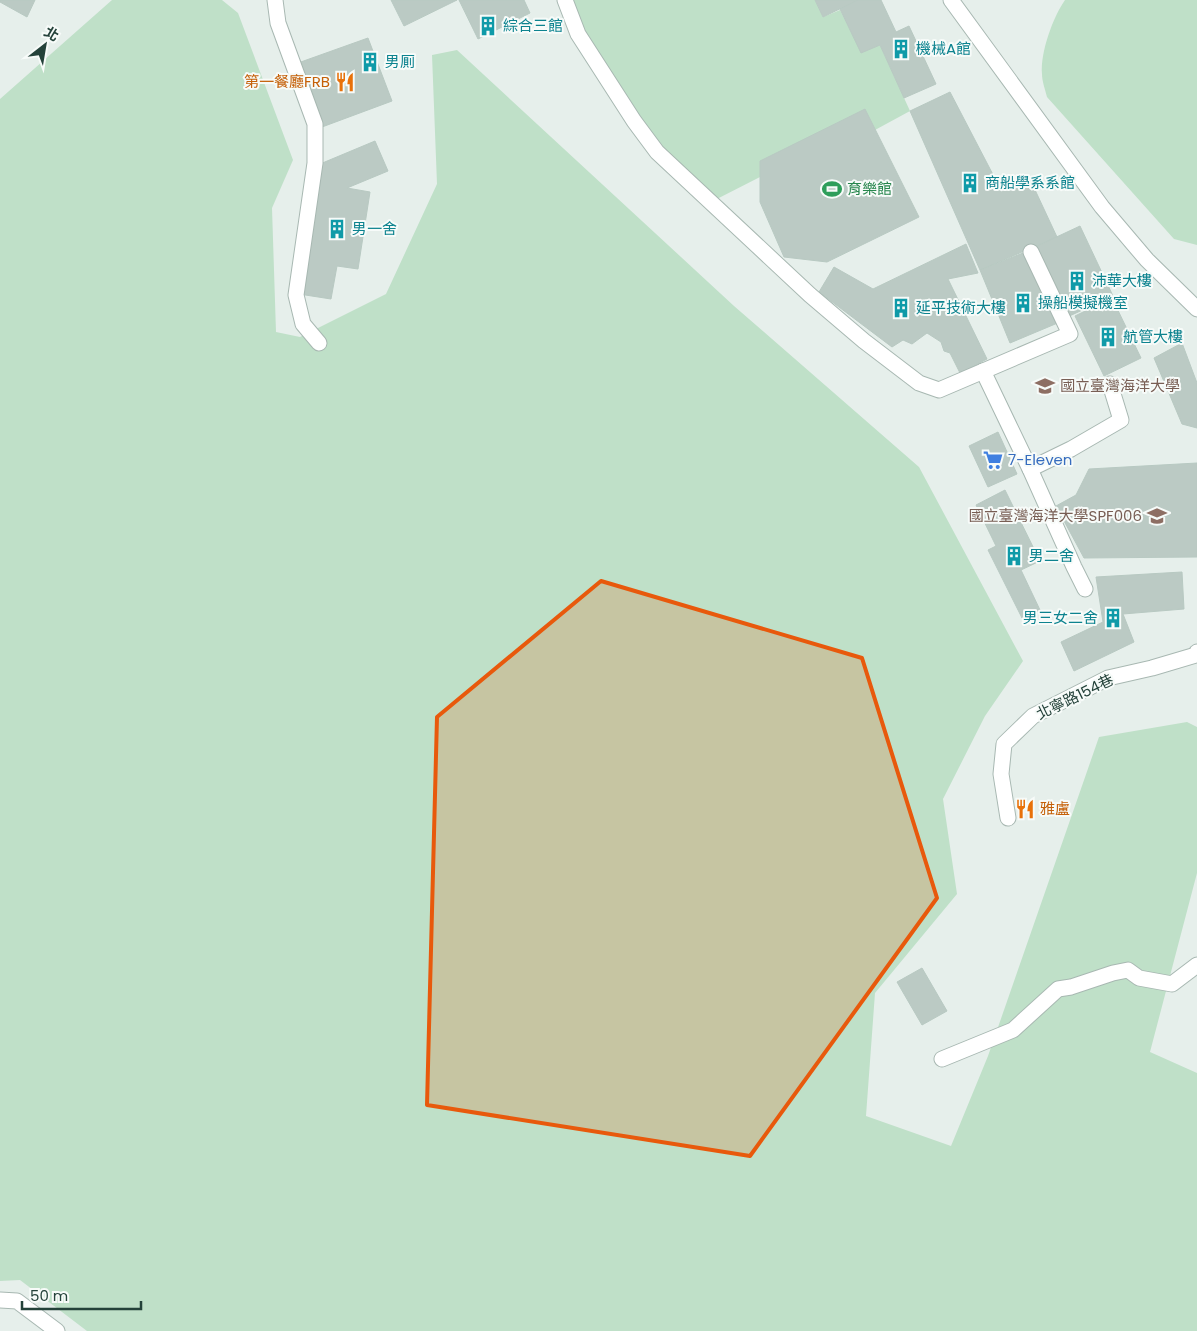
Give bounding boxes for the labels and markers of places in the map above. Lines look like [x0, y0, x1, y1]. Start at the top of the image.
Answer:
building icon: 綜合三館 [477, 15, 499, 37]
place label: 綜合三館 [503, 15, 563, 36]
building icon: 機械A館 [890, 38, 912, 60]
place label: 機械A館 [916, 38, 971, 59]
building icon: 男厠 [359, 51, 381, 73]
place label: 男厠 [385, 51, 415, 72]
place label: 第一餐廳FRB [244, 71, 330, 92]
restaurant icon: 第一餐廳FRB [334, 71, 356, 93]
building icon: 商船學系系館 [959, 172, 981, 194]
place label: 商船學系系館 [985, 172, 1075, 193]
sports icon: 育樂館 [821, 178, 843, 200]
place label: 育樂館 [847, 178, 892, 199]
building icon: 男一舍 [326, 218, 348, 240]
place label: 男一舍 [352, 218, 397, 239]
building icon: 沛華大樓 [1066, 270, 1088, 292]
place label: 沛華大樓 [1092, 270, 1152, 291]
building icon: 操船模擬機室 [1012, 292, 1034, 314]
place label: 操船模擬機室 [1038, 292, 1128, 313]
building icon: 延平技術大樓 [890, 297, 912, 319]
place label: 延平技術大樓 [916, 297, 1006, 318]
building icon: 航管大樓 [1097, 326, 1119, 348]
place label: 航管大樓 [1123, 326, 1183, 347]
school or university icon: 國立臺灣海洋大學 [1034, 375, 1056, 397]
place label: 國立臺灣海洋大學 [1060, 375, 1180, 396]
supermarket icon: 7-Eleven [982, 449, 1004, 471]
place label: 7-Eleven [1008, 449, 1072, 470]
place label: 國立臺灣海洋大學SPF006 [969, 505, 1142, 526]
school or university icon: 國立臺灣海洋大學SPF006 [1146, 505, 1168, 527]
building icon: 男二舍 [1003, 545, 1025, 567]
place label: 男二舍 [1029, 545, 1074, 566]
place label: 男三女二舍 [1023, 607, 1098, 628]
building icon: 男三女二舍 [1102, 607, 1124, 629]
restaurant icon: 雅盧 [1014, 798, 1036, 820]
place label: 雅盧 [1040, 798, 1070, 819]

